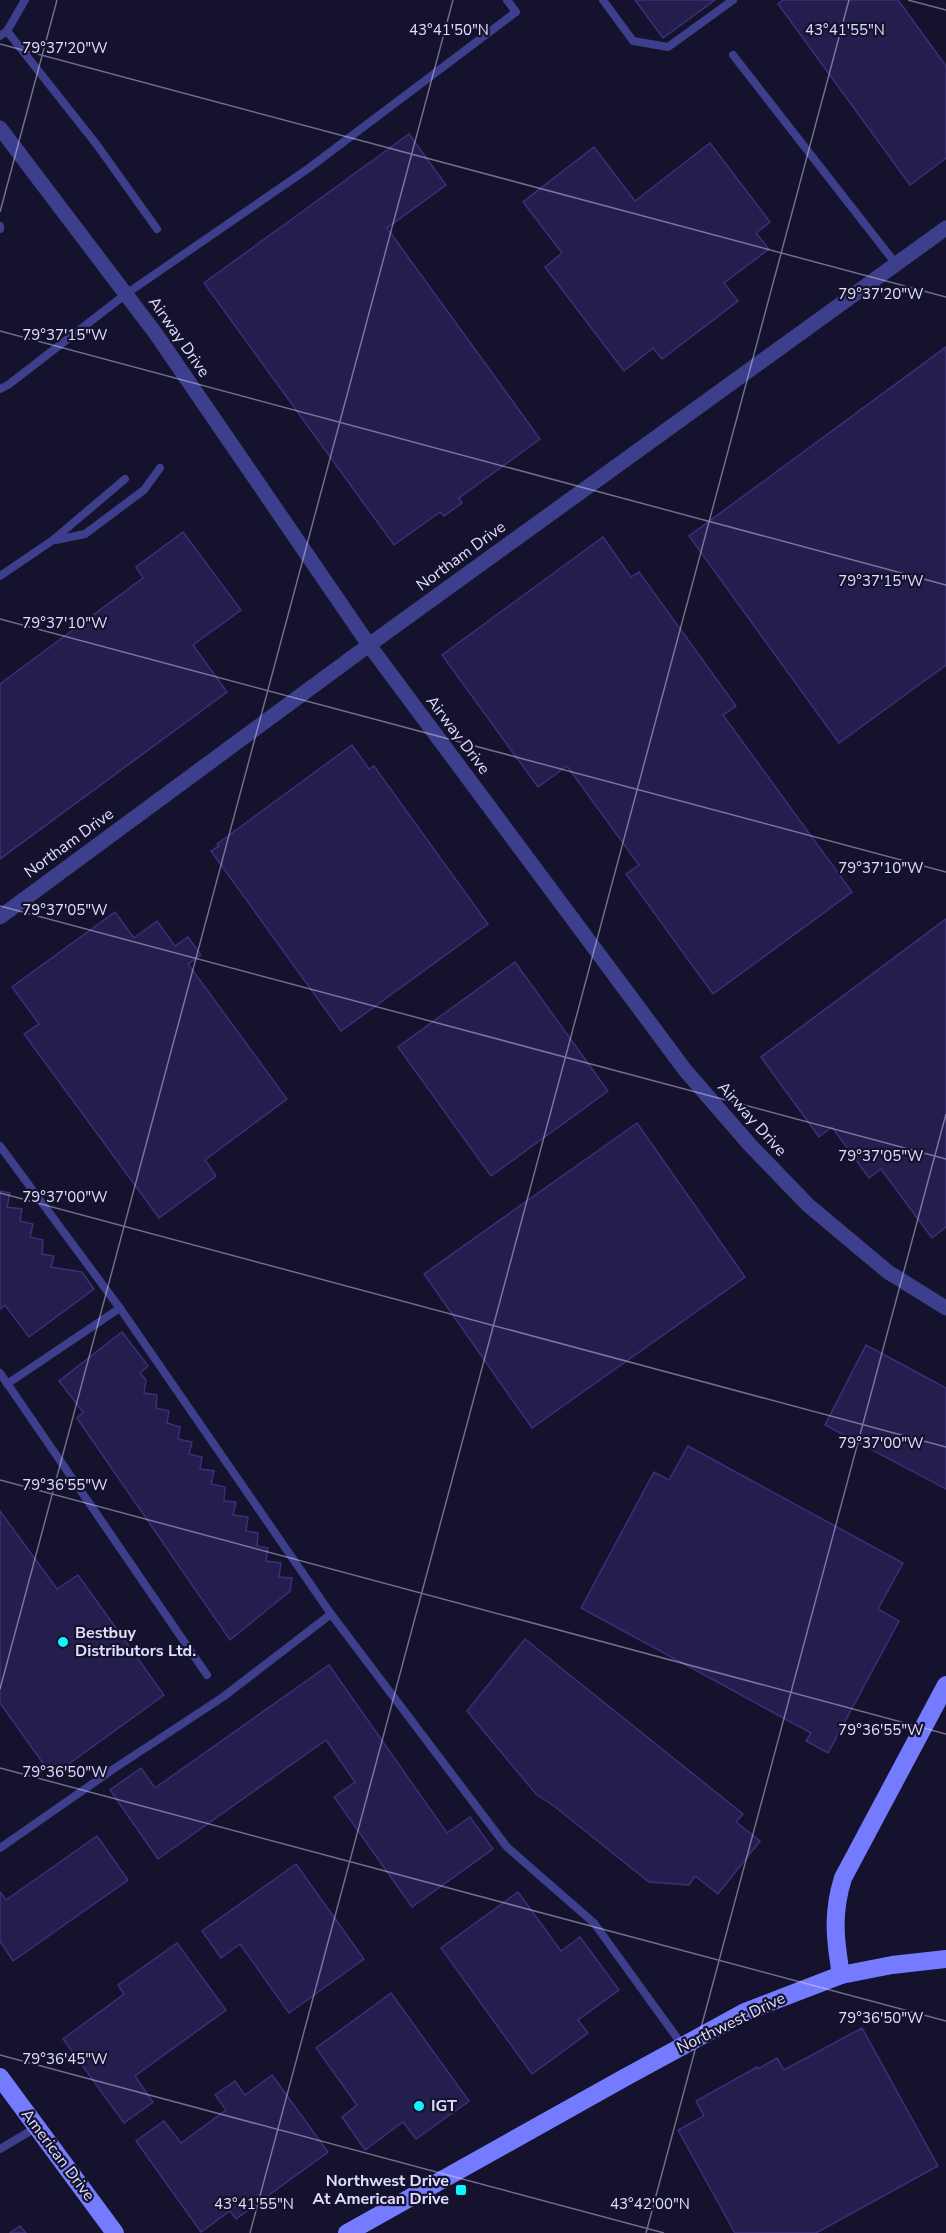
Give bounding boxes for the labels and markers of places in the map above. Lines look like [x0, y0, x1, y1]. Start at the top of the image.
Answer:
place label: Bestbuy Distributors Ltd. [75, 1622, 196, 1662]
marker: Bestbuy Distributors Ltd. [56, 1635, 70, 1649]
place label: IGT [431, 2095, 457, 2117]
marker: IGT [412, 2099, 426, 2113]
place label: Northwest Drive At American Drive [312, 2170, 449, 2210]
marker: Northwest Drive At American Drive [454, 2183, 468, 2197]

